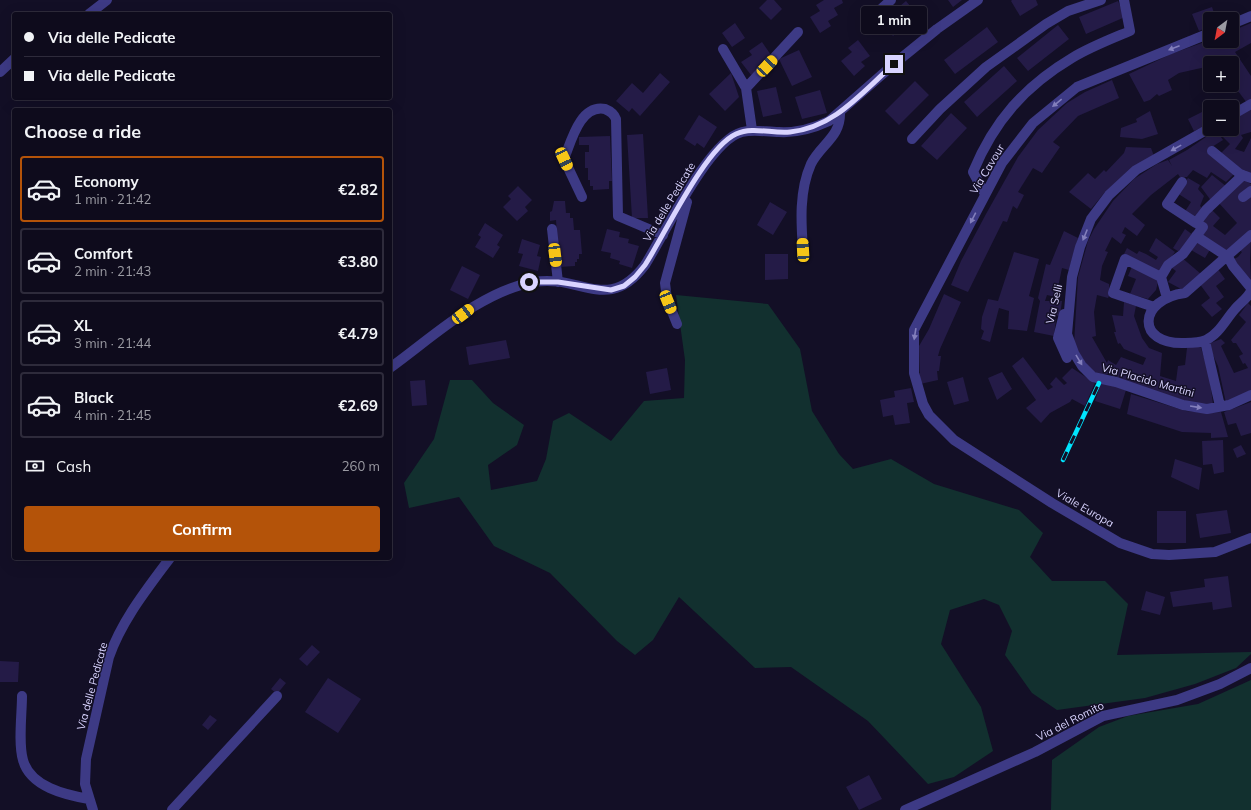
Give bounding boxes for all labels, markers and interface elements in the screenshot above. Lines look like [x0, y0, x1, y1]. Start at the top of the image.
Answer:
callout: 1 min [861, 6, 927, 34]
text: 1 min [877, 12, 911, 28]
north arrow [1203, 12, 1239, 48]
map controls [1203, 12, 1239, 136]
text: Via delle Pedicate [48, 28, 176, 47]
one-way arrow [1167, 45, 1179, 51]
car [754, 53, 780, 79]
route end [885, 55, 903, 73]
button: + [1203, 56, 1239, 92]
text: Via delle Pedicate [48, 66, 176, 85]
one-way arrow [1052, 99, 1063, 107]
button: − [1203, 100, 1239, 136]
text: Choose a ride [24, 120, 141, 143]
street label: Via Cavour [967, 141, 1007, 197]
one-way arrow [1171, 144, 1182, 151]
car [553, 146, 575, 172]
street label: Via delle Pedicate [640, 160, 698, 244]
icon: car [26, 171, 62, 207]
text: Economy [74, 172, 139, 191]
text: €2.82 [338, 180, 378, 199]
text: 1 min · 21:42 [74, 191, 151, 207]
one-way arrow [970, 212, 976, 224]
one-way arrow [1082, 230, 1088, 241]
car [796, 238, 810, 262]
car [548, 242, 562, 268]
icon: car [26, 243, 62, 279]
text: Comfort [74, 244, 132, 263]
text: €3.80 [338, 252, 378, 271]
text: 2 min · 21:43 [74, 263, 151, 279]
route start [520, 273, 538, 291]
street label: Via Selli [1043, 283, 1065, 325]
car [658, 289, 678, 315]
car [450, 302, 476, 326]
icon: car [26, 315, 62, 351]
text: XL [74, 316, 92, 335]
text: €4.79 [338, 324, 378, 343]
one-way arrow [912, 327, 918, 340]
text: 3 min · 21:44 [74, 335, 151, 351]
one-way arrow [1075, 354, 1082, 366]
street label: Via Placido Martini [1100, 360, 1196, 400]
icon: car [26, 387, 62, 423]
text: Black [74, 388, 113, 407]
text: €2.69 [338, 396, 378, 415]
one-way arrow [1190, 404, 1202, 410]
text: 4 min · 21:45 [74, 407, 151, 423]
icon: cash [24, 455, 46, 477]
text: Cash [56, 457, 91, 476]
text: 260 m [342, 458, 380, 474]
street label: Viale Europa [1054, 486, 1116, 530]
button: Confirm [24, 506, 380, 552]
street label: Via delle Pedicate [74, 641, 110, 731]
street label: Via del Romito [1034, 698, 1106, 744]

